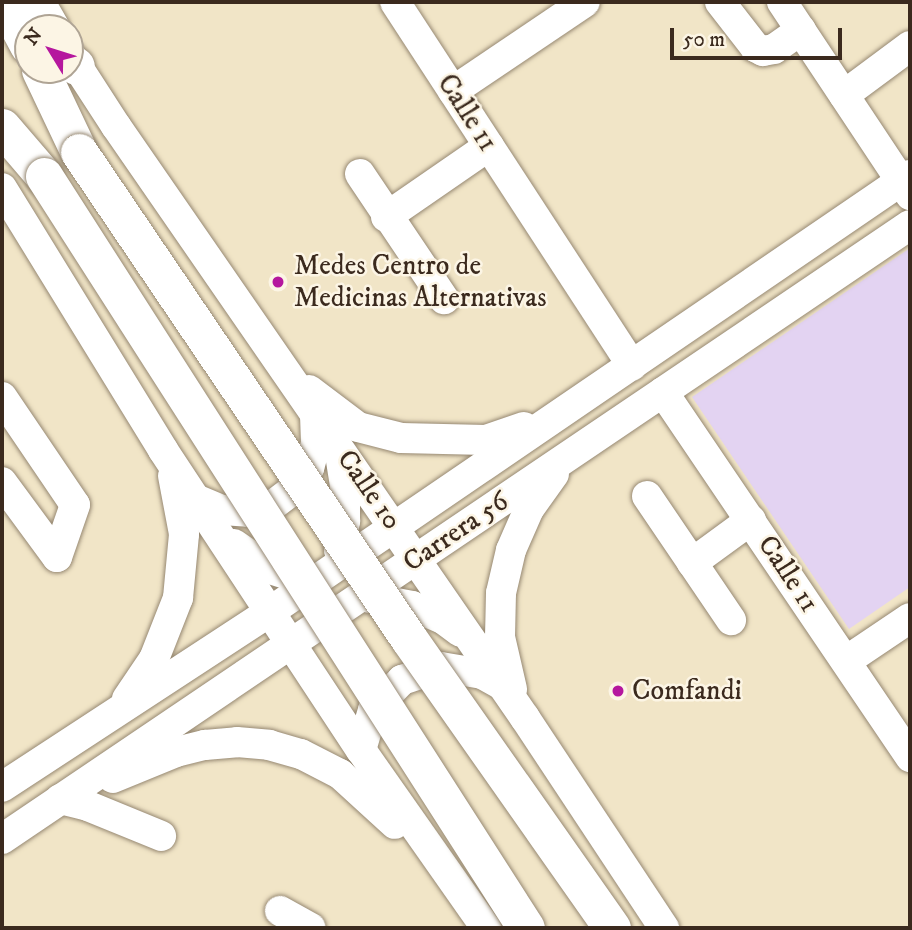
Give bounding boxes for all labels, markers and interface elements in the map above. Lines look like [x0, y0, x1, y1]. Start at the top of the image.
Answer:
north arrow [14, 14, 84, 84]
scale bar [674, 14, 846, 58]
text: N [20, 24, 47, 50]
text: 50 m [683, 27, 725, 53]
street label: Calle 11 [430, 68, 504, 158]
place label: Medes Centro de Medicinas Alternativas [294, 249, 547, 315]
marker: Medes Centro de Medicinas Alternativas [268, 272, 288, 292]
street label: Calle 10 [329, 443, 409, 537]
street label: Carrera 56 [397, 485, 515, 579]
street label: Calle 11 [750, 529, 826, 619]
place label: Comfandi [632, 674, 742, 708]
marker: Comfandi [610, 683, 626, 699]

